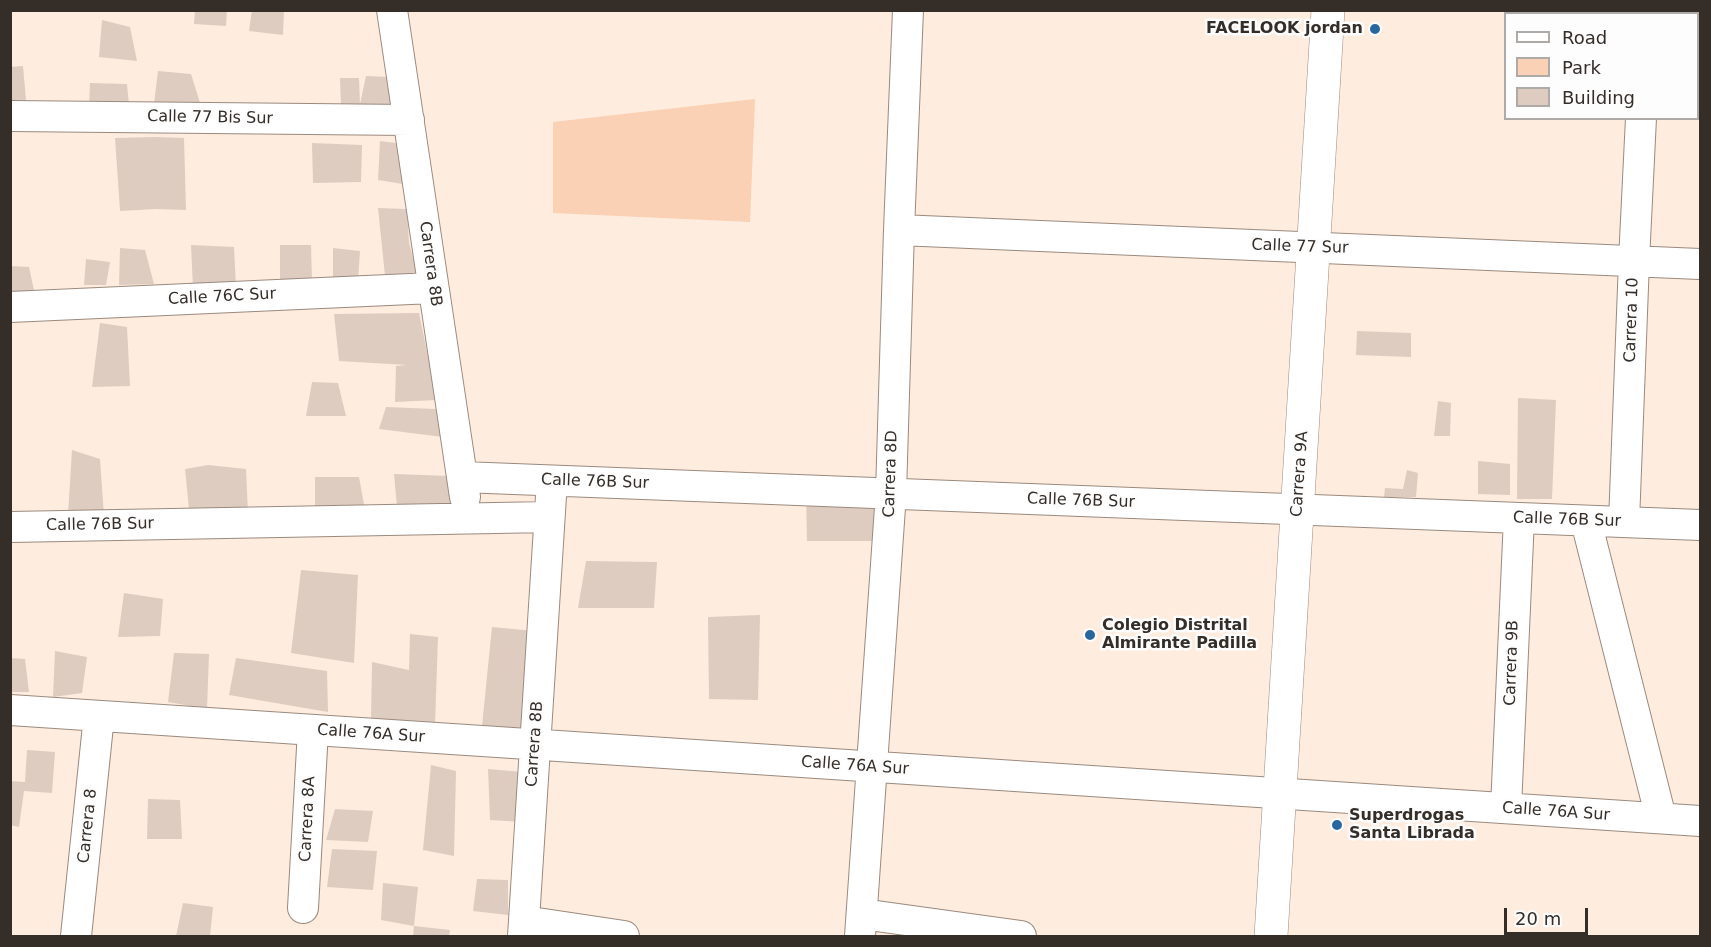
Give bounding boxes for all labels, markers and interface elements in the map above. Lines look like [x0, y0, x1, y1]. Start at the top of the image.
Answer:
legend [1504, 12, 1699, 120]
place label: FACELOOK jordan [1206, 19, 1363, 39]
marker: FACELOOK jordan [1368, 22, 1382, 36]
text: Road [1562, 27, 1607, 48]
text: Park [1562, 57, 1601, 78]
text: Building [1562, 87, 1635, 108]
street label: Calle 77 Bis Sur [147, 107, 273, 129]
street label: Carrera 8B [415, 220, 445, 308]
street label: Calle 77 Sur [1251, 236, 1349, 258]
street label: Carrera 10 [1621, 277, 1643, 363]
street label: Calle 76C Sur [167, 285, 277, 309]
street label: Carrera 8D [880, 430, 902, 518]
street label: Carrera 9A [1287, 430, 1313, 518]
street label: Calle 76B Sur [541, 471, 649, 493]
street label: Calle 76B Sur [1027, 490, 1135, 512]
street label: Calle 76B Sur [1513, 509, 1621, 531]
street label: Calle 76B Sur [46, 514, 154, 536]
place label: Colegio Distrital Almirante Padilla [1102, 616, 1257, 654]
street label: Carrera 9B [1501, 620, 1523, 706]
marker: Colegio Distrital Almirante Padilla [1083, 628, 1097, 642]
street label: Carrera 8B [522, 700, 548, 788]
street label: Calle 76A Sur [316, 721, 426, 747]
street label: Calle 76A Sur [800, 753, 910, 779]
street label: Carrera 8A [296, 776, 320, 862]
street label: Carrera 8 [75, 788, 101, 864]
street label: Calle 76A Sur [1501, 799, 1611, 825]
place label: Superdrogas Santa Librada [1349, 806, 1475, 844]
marker: Superdrogas Santa Librada [1330, 818, 1344, 832]
scale bar [1507, 896, 1591, 934]
text: 20 m [1515, 908, 1561, 929]

